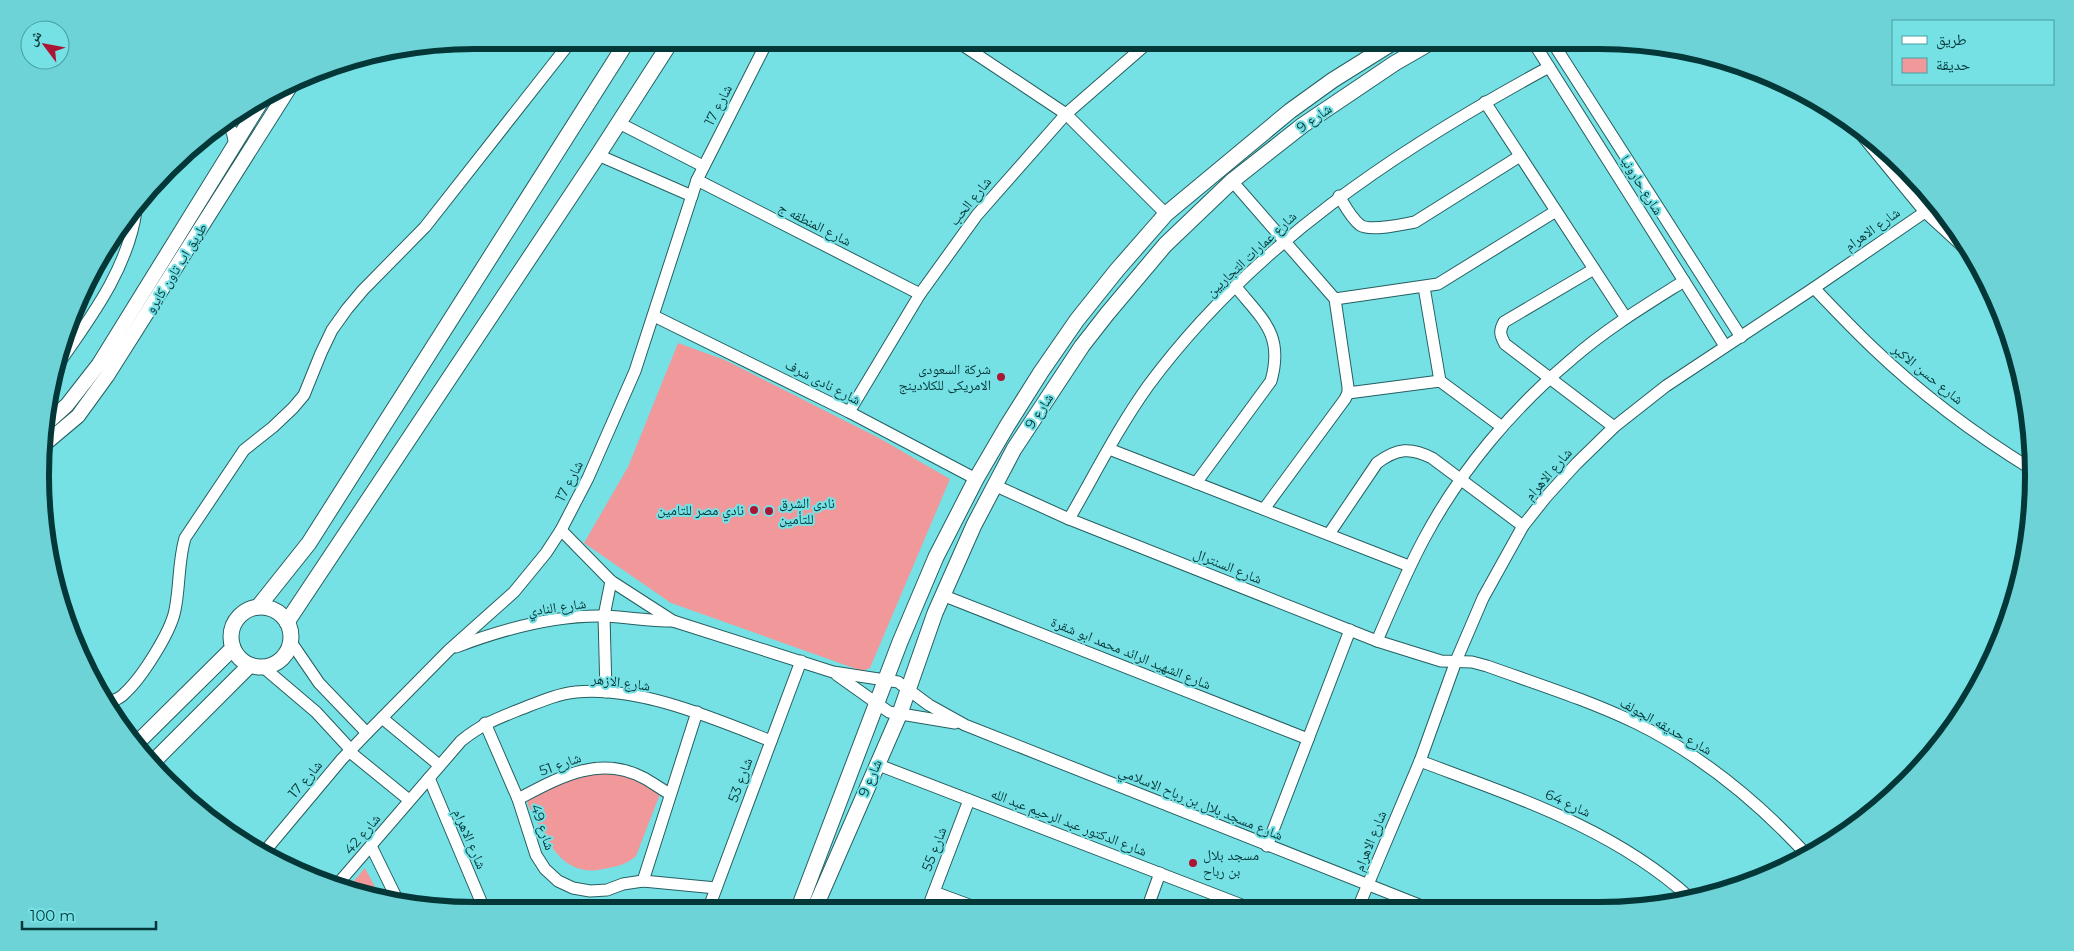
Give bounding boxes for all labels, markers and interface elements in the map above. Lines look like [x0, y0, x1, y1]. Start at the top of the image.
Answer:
north arrow [20, 20, 70, 70]
legend [1892, 20, 2054, 85]
text: ش [22, 27, 46, 49]
text: طريق [1936, 30, 1967, 50]
text: حديقة [1936, 55, 1971, 74]
street label: شارع 17 [700, 81, 737, 129]
street label: شارع 9 [1293, 99, 1336, 137]
street label: شارع حارونيا [1616, 152, 1667, 219]
street label: شارع الحب [945, 173, 996, 230]
street label: شارع المنطقه ج [775, 198, 855, 251]
street label: شارع الاهرام [1841, 203, 1904, 255]
street label: شارع عمارات التجاريين [1202, 207, 1301, 301]
street label: طريق اب تاون كايرو [141, 219, 212, 317]
street label: شارع حسن الاكبر [1887, 339, 1967, 409]
street label: شارع نادى شرف [782, 355, 864, 410]
place label: شركة السعودى الامريكى للكلادينج [898, 360, 991, 395]
marker: شركة السعودى الامريكى للكلادينج [995, 371, 1007, 383]
street label: شارع 9 [1021, 390, 1058, 433]
street label: شارع الاهرام [1520, 444, 1576, 505]
street label: شارع 17 [551, 457, 588, 505]
place label: نادى الشرق للتأمين [779, 494, 835, 528]
place label: نادي مصر للتامين [657, 501, 744, 522]
marker: نادي مصر للتامين [748, 504, 760, 516]
marker: نادى الشرق للتأمين [763, 505, 775, 517]
street label: شارع السنترال [1191, 544, 1265, 589]
street label: شارع النادي [527, 594, 588, 623]
street label: شارع الشهيد الرائد محمد ابو شقرة [1048, 613, 1214, 694]
street label: شارع الازهر [589, 669, 651, 696]
street label: شارع حديقه الجولف [1616, 693, 1715, 760]
street label: شارع 51 [537, 748, 584, 781]
street label: شارع 53 [724, 755, 757, 805]
street label: شارع 17 [284, 757, 327, 802]
street label: شارع 9 [854, 757, 887, 800]
street label: شارع مسجد بلال بن رباح الاسلامي [1115, 762, 1286, 847]
street label: شارع الدكتور عبد الرحيم عبد الله [988, 784, 1150, 861]
street label: شارع 64 [1542, 785, 1594, 822]
street label: شارع 49 [526, 801, 559, 853]
street label: شارع الاهرام [448, 806, 491, 872]
street label: شارع الاهرام [1350, 808, 1391, 874]
street label: شارع 42 [340, 810, 385, 859]
street label: شارع 55 [917, 824, 952, 874]
place label: مسجد بلال بن رباح [1203, 846, 1259, 881]
marker: مسجد بلال بن رباح [1187, 857, 1199, 869]
scale bar [22, 898, 156, 930]
text: 100 m [30, 906, 75, 925]

